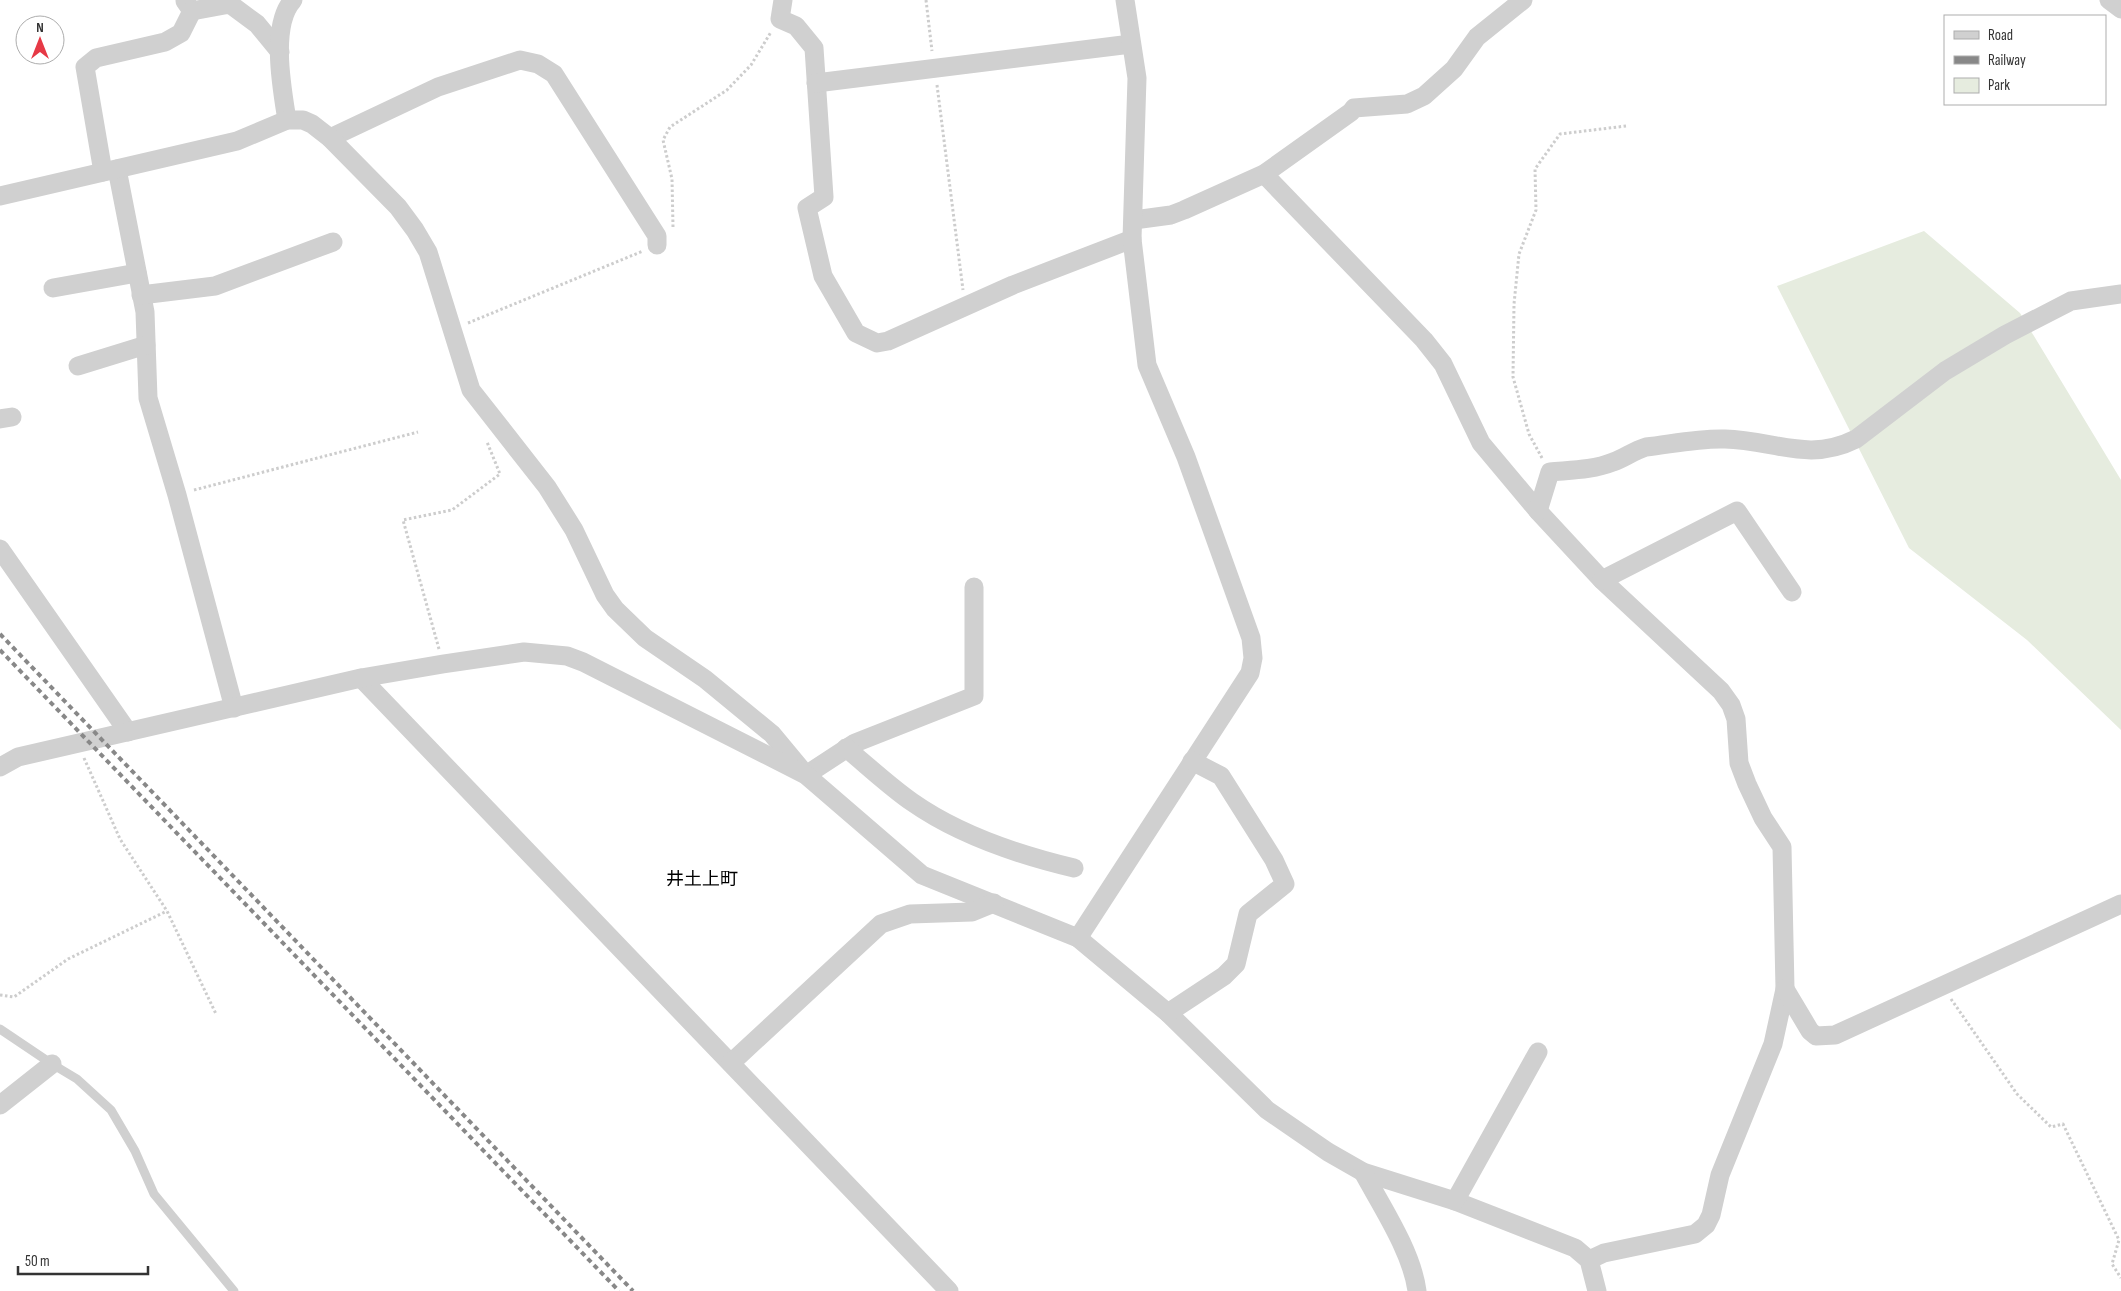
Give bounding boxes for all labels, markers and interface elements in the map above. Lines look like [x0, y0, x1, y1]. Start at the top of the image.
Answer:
north arrow [15, 15, 65, 65]
legend [1944, 15, 2106, 105]
text: N [36, 19, 44, 36]
text: Road [1988, 26, 2013, 45]
text: Railway [1988, 51, 2026, 70]
text: Park [1988, 76, 2010, 95]
district label: 井土上町 [666, 869, 738, 890]
scale bar [18, 1244, 148, 1276]
text: 50 m [25, 1252, 50, 1271]

